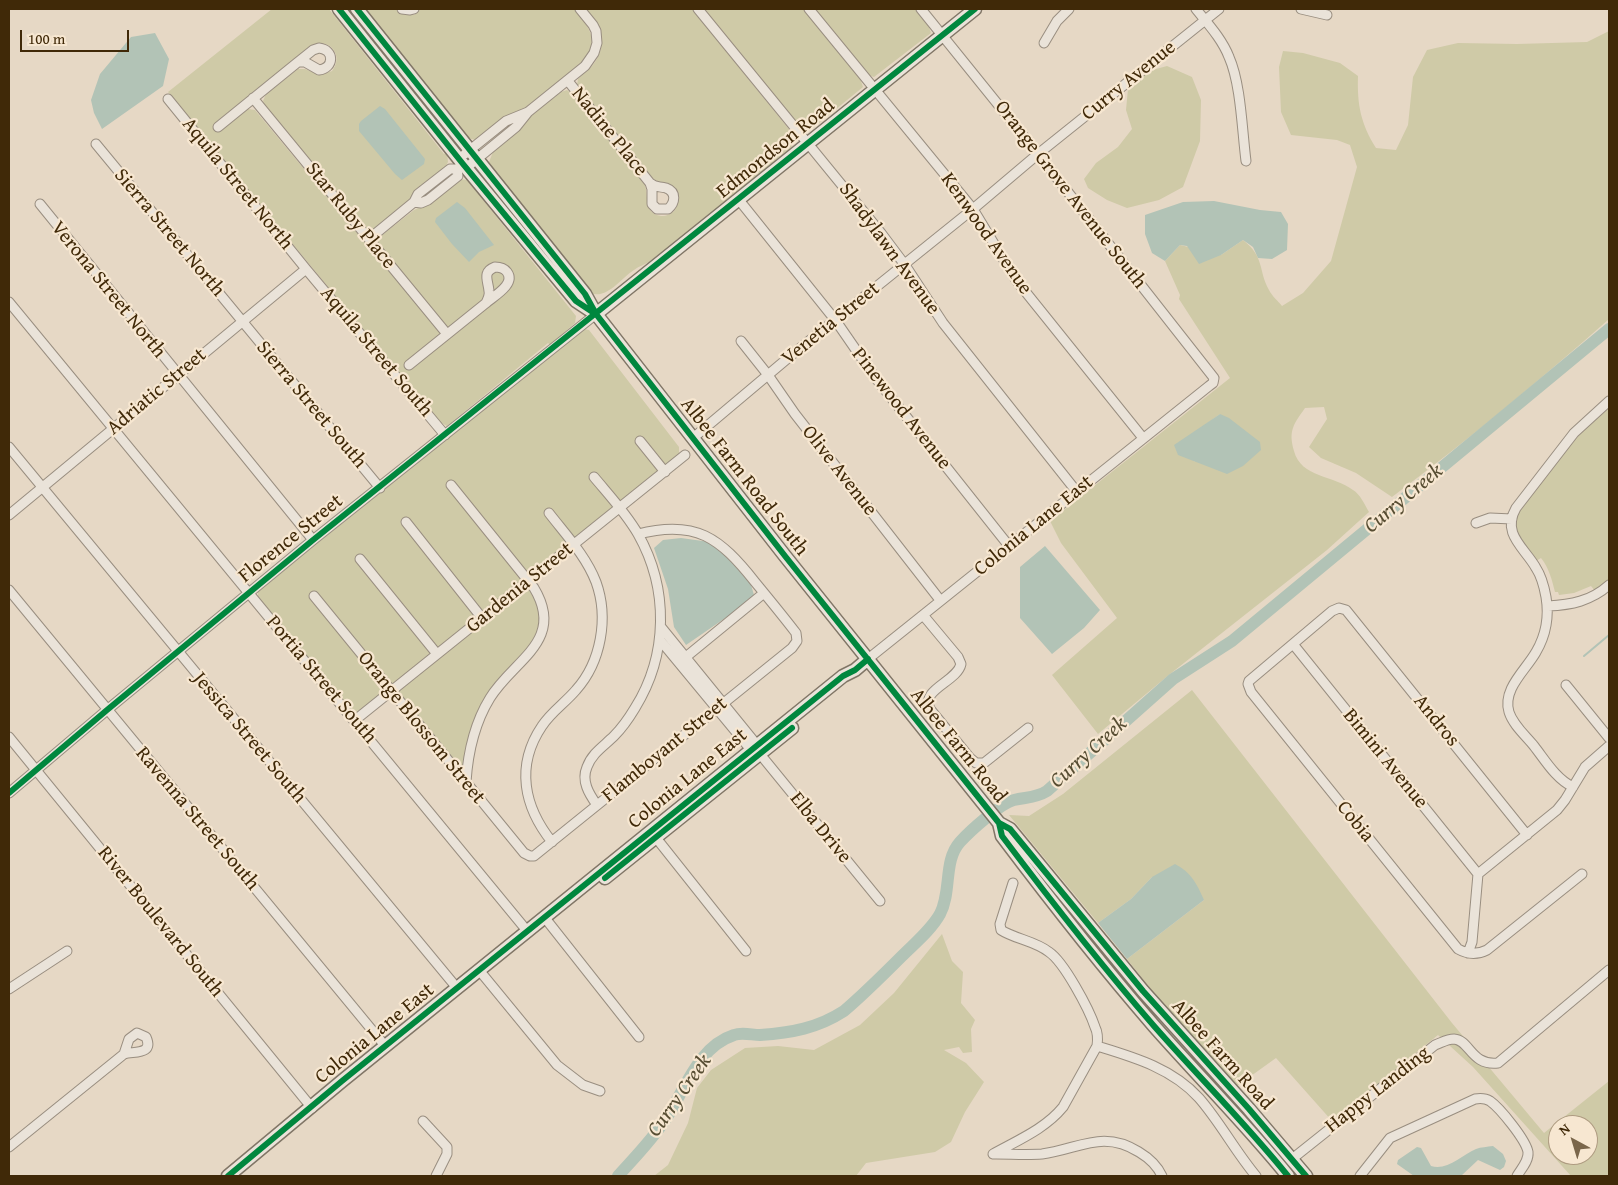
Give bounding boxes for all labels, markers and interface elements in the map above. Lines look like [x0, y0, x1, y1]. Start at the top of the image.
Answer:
scale bar [22, 20, 131, 52]
text: 100 m [28, 28, 65, 49]
street label: Curry Avenue [1077, 36, 1181, 126]
street label: Nadine Place [566, 83, 652, 181]
street label: Edmondson Road [712, 94, 840, 204]
street label: Orange Grove Avenue South [989, 96, 1151, 294]
street label: Aquila Street North [176, 113, 298, 255]
street label: Star Ruby Place [300, 158, 400, 274]
street label: Sierra Street North [108, 164, 230, 302]
street label: Kenwood Avenue [935, 168, 1037, 300]
street label: Shadylawn Avenue [833, 178, 945, 320]
street label: Verona Street North [45, 217, 171, 363]
street label: Venetia Street [777, 277, 885, 371]
street label: Aquila Street South [315, 282, 437, 422]
street label: Sierra Street South [251, 336, 371, 474]
street label: Adriatic Street [102, 343, 212, 441]
street label: Pinewood Avenue [846, 343, 956, 475]
street label: Albee Farm Road South [675, 393, 813, 561]
street label: Olive Avenue [796, 421, 882, 521]
water label: Curry Creek [1360, 459, 1448, 539]
street label: Colonia Lane East [970, 471, 1098, 581]
street label: Florence Street [234, 490, 348, 588]
street label: Gardenia Street [462, 538, 578, 638]
street label: Portia Street South [260, 611, 382, 749]
street label: Orange Blossom Street [352, 647, 490, 809]
street label: Jessica Street South [187, 667, 311, 809]
street label: Albee Farm Road [904, 684, 1012, 808]
street label: Andros [1408, 690, 1464, 752]
street label: Flamboyant Street [598, 692, 732, 808]
street label: Bimini Avenue [1337, 704, 1433, 814]
water label: Curry Creek [1045, 712, 1133, 794]
street label: Colonia Lane East [624, 724, 752, 834]
street label: Ravenna Street South [130, 742, 264, 896]
street label: Elba Drive [784, 787, 856, 869]
street label: Cobia [1331, 796, 1379, 848]
street label: River Boulevard South [92, 842, 228, 1002]
street label: Colonia Lane East [311, 979, 439, 1089]
street label: Albee Farm Road [1166, 995, 1278, 1115]
street label: Happy Landing [1321, 1042, 1435, 1138]
water label: Curry Creek [642, 1050, 718, 1142]
north arrow [1548, 1115, 1598, 1165]
text: N [1554, 1118, 1574, 1140]

